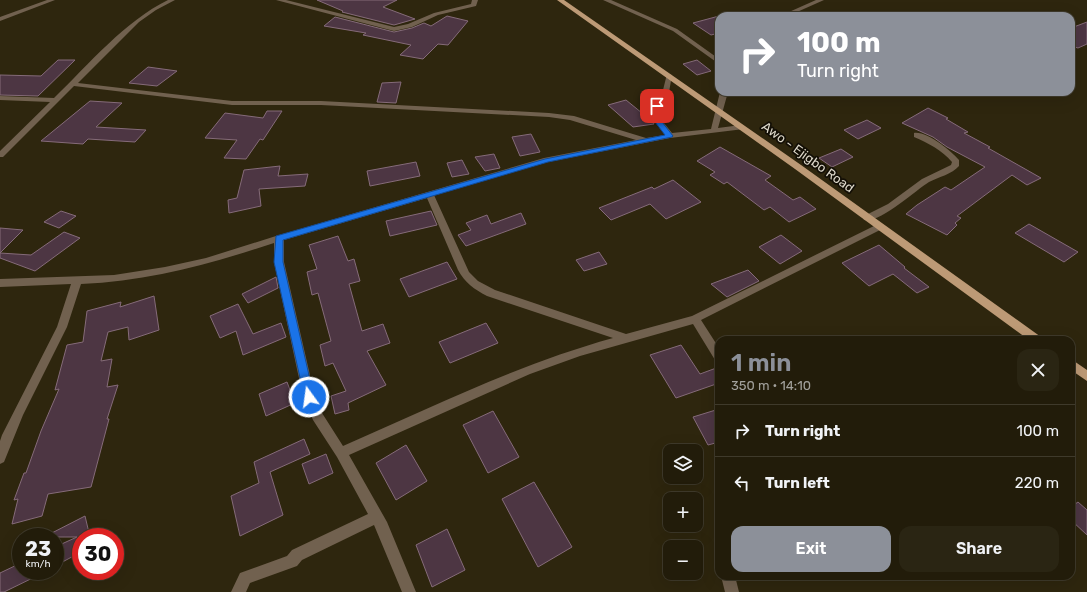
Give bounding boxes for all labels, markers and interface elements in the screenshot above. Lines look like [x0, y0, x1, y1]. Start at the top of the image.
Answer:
text: 100 m [797, 26, 881, 59]
icon: right [731, 28, 783, 80]
text: Turn right [797, 60, 879, 82]
pin [640, 89, 674, 123]
icon: arrive [646, 95, 668, 117]
street label: Awo - Ejigbo Road [758, 119, 857, 196]
text: 1 min [731, 349, 791, 377]
button: close [1017, 349, 1059, 391]
position arrow [288, 376, 330, 418]
text: 350 m · 14:10 [731, 378, 811, 393]
icon: right [731, 420, 753, 442]
text: Turn right [765, 422, 840, 440]
text: 100 m [1017, 422, 1059, 440]
map controls [663, 444, 703, 580]
button: layers [663, 444, 703, 484]
icon: left [731, 472, 753, 494]
text: Turn left [765, 474, 830, 492]
text: 220 m [1015, 474, 1059, 492]
button: + [663, 492, 703, 532]
button: Exit [731, 526, 891, 572]
button: Share [899, 526, 1059, 572]
speed limit sign: 30 [72, 528, 124, 580]
text: 23 [25, 537, 51, 561]
button: − [663, 540, 703, 580]
text: km/h [26, 558, 50, 570]

